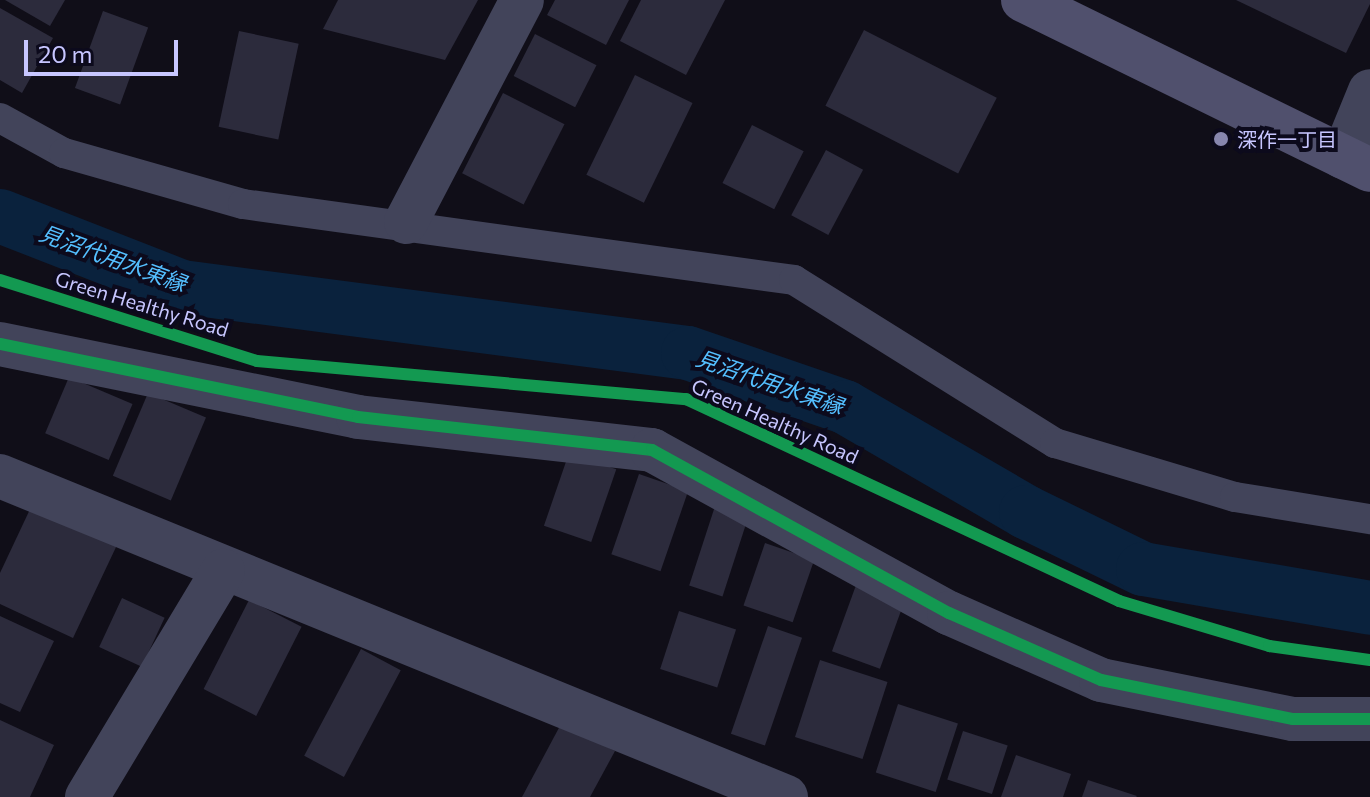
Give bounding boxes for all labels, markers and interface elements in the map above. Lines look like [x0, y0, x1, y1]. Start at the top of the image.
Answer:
scale bar [28, 24, 182, 74]
text: 20 m [38, 39, 92, 68]
place label: 深作一丁目 [1237, 127, 1337, 151]
marker: 深作一丁目 [1212, 130, 1230, 148]
water label: 見沼代用水東縁 [36, 219, 190, 297]
street label: Green Healthy Road [52, 266, 232, 342]
water label: 見沼代用水東縁 [693, 344, 847, 420]
street label: Green Healthy Road [688, 373, 862, 469]

